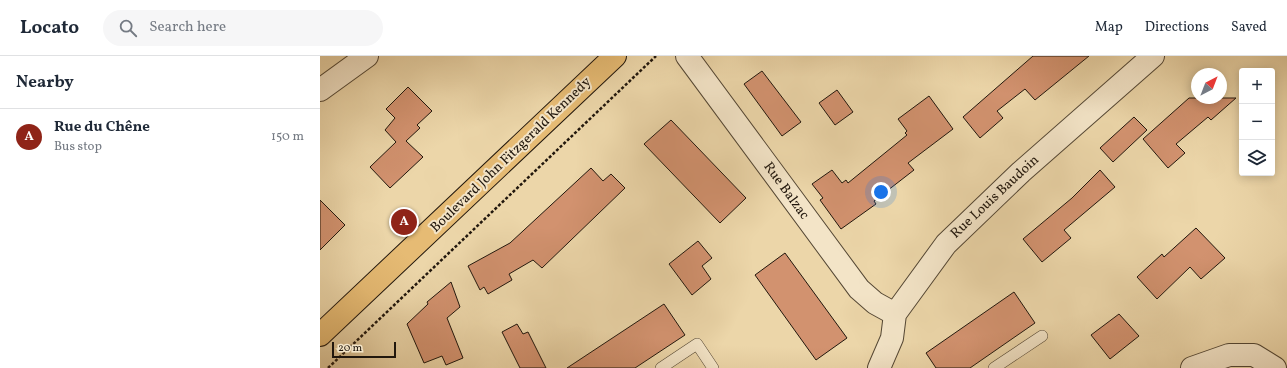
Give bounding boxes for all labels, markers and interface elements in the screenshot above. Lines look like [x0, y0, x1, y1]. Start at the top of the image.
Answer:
search box [103, 10, 383, 46]
text: Locato [20, 15, 79, 41]
icon: search [117, 17, 139, 39]
text: Search here [149, 17, 226, 38]
text: Map [1095, 18, 1123, 37]
text: Directions [1145, 18, 1209, 37]
text: Saved [1231, 18, 1267, 37]
north arrow [1191, 68, 1227, 104]
map controls [1239, 68, 1275, 176]
button: + [1239, 68, 1275, 104]
text: Nearby [16, 71, 74, 94]
street label: Boulevard John Fitzgerald Kennedy [427, 73, 596, 237]
button: − [1239, 104, 1275, 140]
text: Rue du Chêne [54, 117, 150, 138]
text: A [24, 128, 34, 146]
text: 150 m [271, 128, 304, 146]
text: Bus stop [54, 138, 102, 156]
button: layers [1239, 140, 1275, 176]
street label: Rue Louis Baudoin [947, 151, 1043, 243]
street label: Rue Balzac [759, 158, 813, 224]
your location [871, 182, 891, 202]
pin: A [391, 207, 417, 237]
scale bar [332, 340, 396, 359]
text: 20 m [338, 341, 362, 356]

